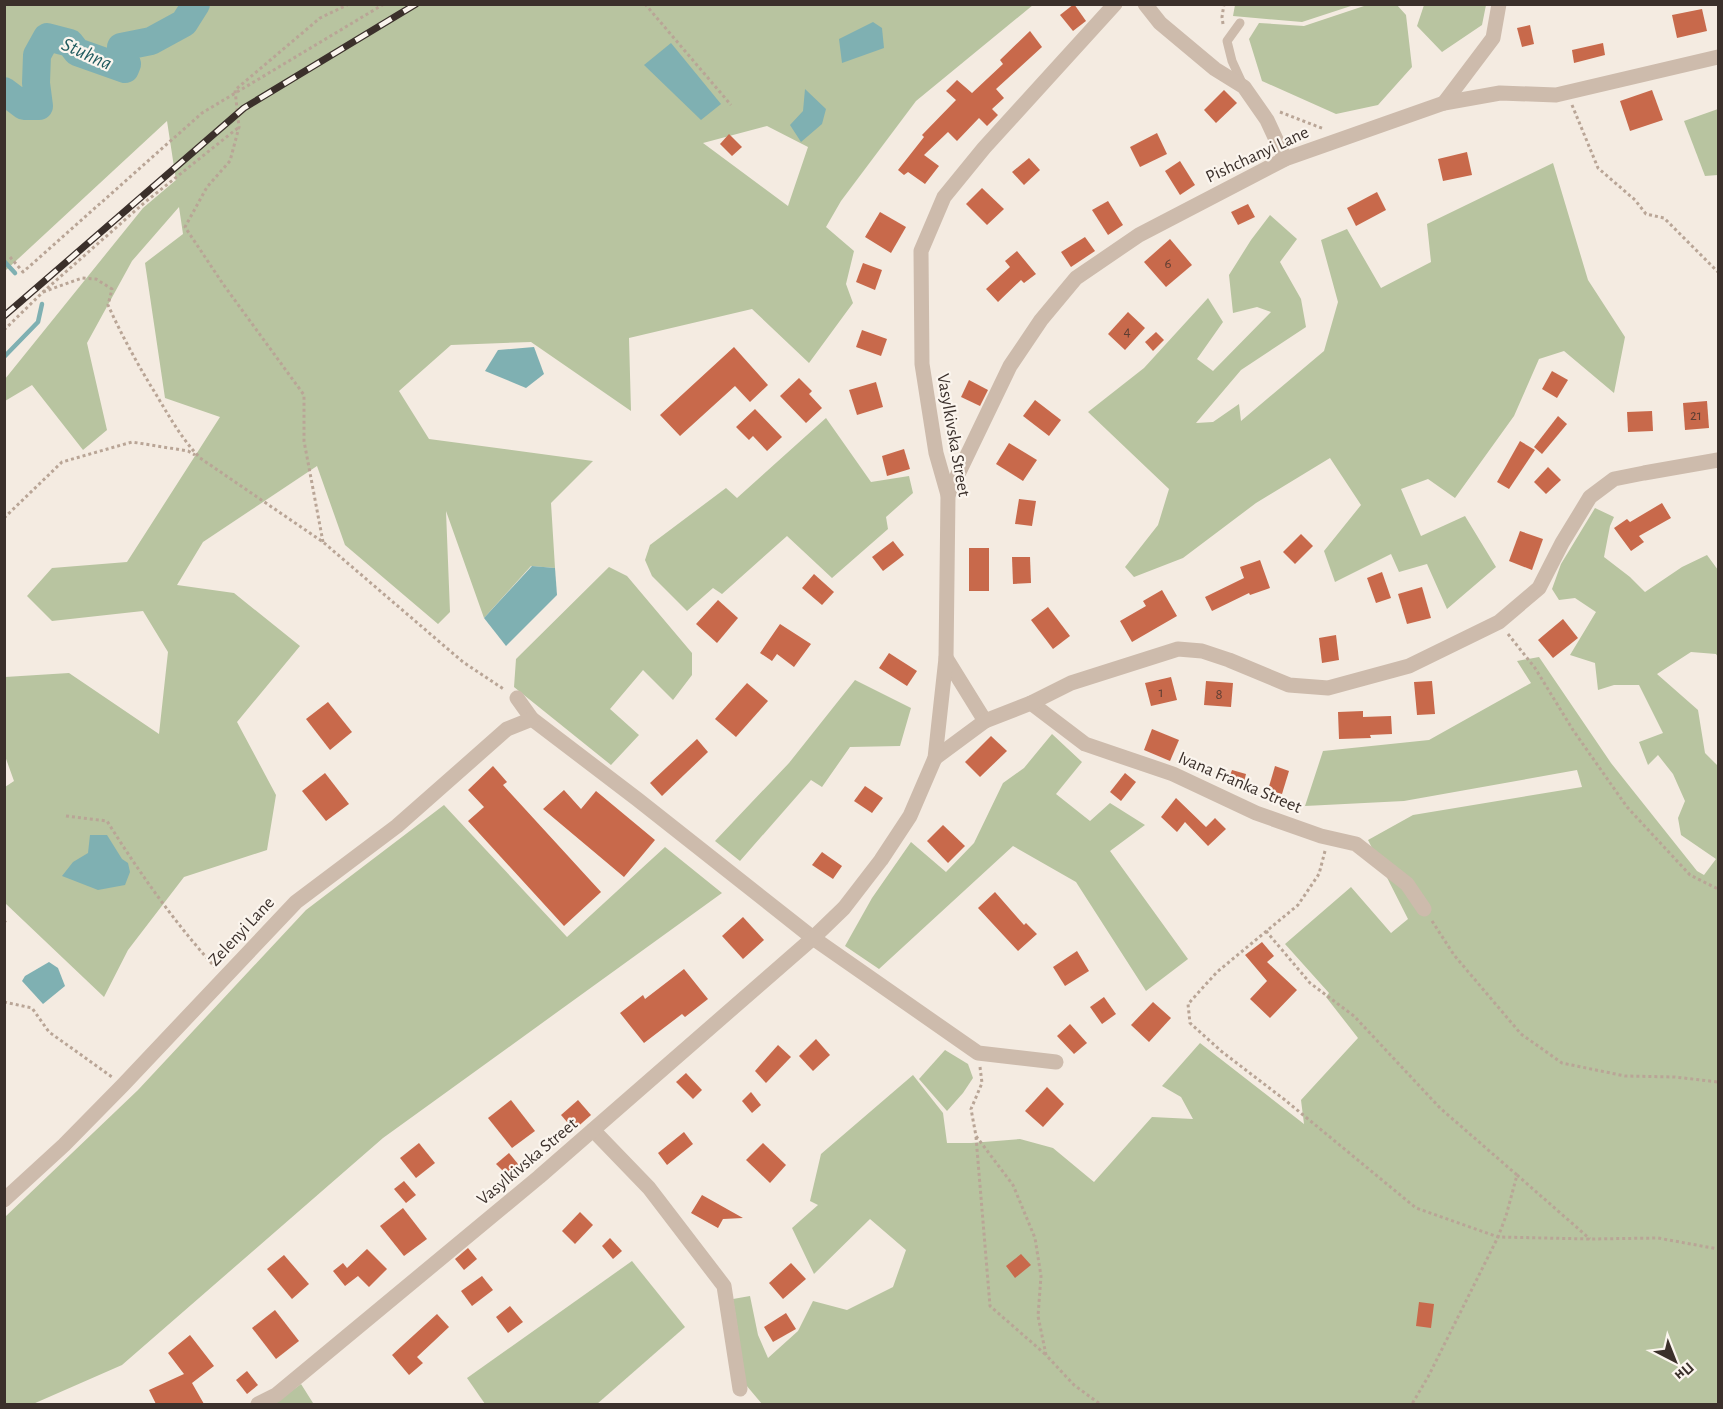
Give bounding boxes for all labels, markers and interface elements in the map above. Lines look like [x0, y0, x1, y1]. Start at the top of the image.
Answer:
water label: Stuhna [59, 34, 115, 74]
street label: Pishchanyi Lane [1203, 123, 1312, 187]
house number: 6 [1164, 256, 1172, 271]
house number: 4 [1123, 324, 1131, 339]
street label: Vasylkivska Street [933, 372, 973, 498]
house number: 21 [1690, 408, 1702, 423]
house number: 1 [1158, 685, 1164, 700]
house number: 8 [1215, 687, 1223, 702]
street label: Ivana Franka Street [1175, 749, 1304, 817]
street label: Zelenyi Lane [205, 894, 278, 970]
street label: Vasylkivska Street [474, 1115, 581, 1209]
north arrow [1645, 1331, 1705, 1391]
text: Пн [1672, 1359, 1697, 1384]

